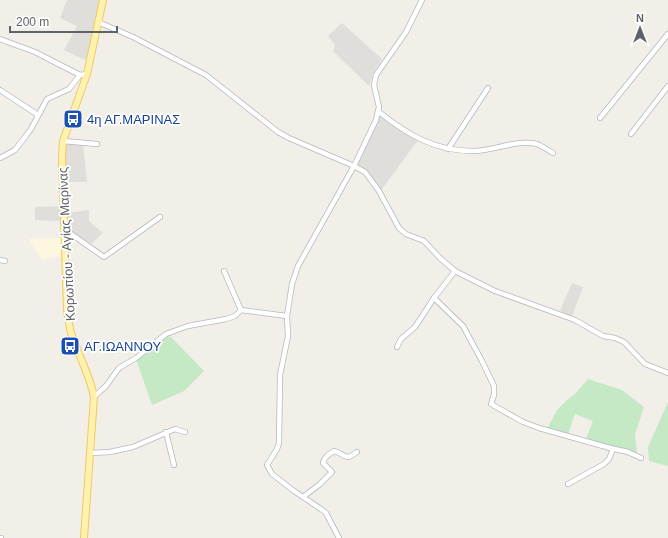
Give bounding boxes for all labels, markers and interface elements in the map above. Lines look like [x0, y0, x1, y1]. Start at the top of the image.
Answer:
scale bar [10, 8, 117, 34]
north arrow [620, 8, 660, 48]
text: N [636, 12, 644, 24]
text: 200 m [16, 15, 49, 29]
bus stop icon: 4η ΑΓ.ΜΑΡΙΝΑΣ [62, 108, 84, 130]
place label: 4η ΑΓ.ΜΑΡΙΝΑΣ [87, 112, 180, 127]
street label: Κορωπίου - Αγίας Μαρίνας [55, 167, 78, 321]
bus stop icon: ΑΓ.ΙΩΑΝΝΟΥ [59, 335, 81, 357]
place label: ΑΓ.ΙΩΑΝΝΟΥ [84, 339, 161, 354]

